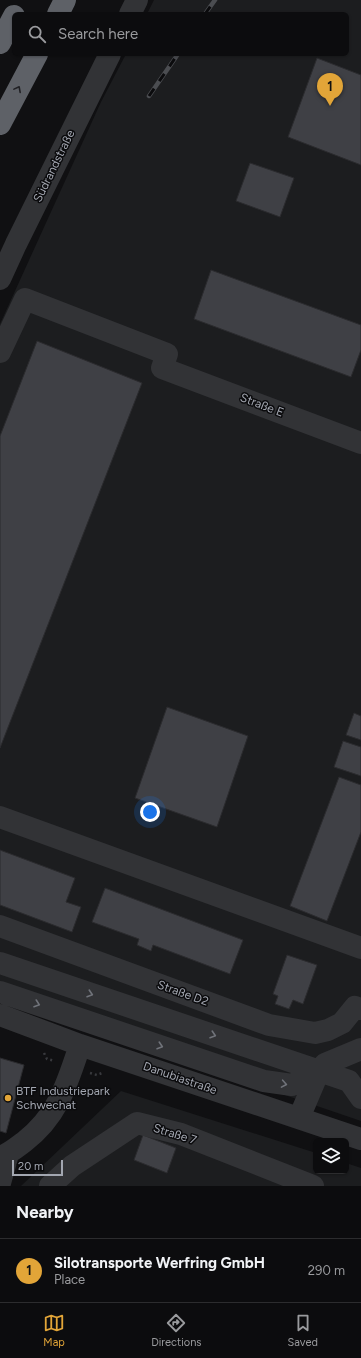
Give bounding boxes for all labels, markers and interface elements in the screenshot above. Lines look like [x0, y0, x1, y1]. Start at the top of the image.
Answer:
search box [12, 12, 349, 56]
icon: search [26, 23, 48, 45]
text: Search here [58, 25, 138, 43]
pin: 1 [317, 73, 343, 106]
one-way arrow [13, 86, 21, 94]
street label: Südrandstraße [30, 127, 78, 204]
street label: Straße E [238, 390, 286, 420]
your location [140, 802, 160, 822]
street label: Straße D2 [156, 977, 210, 1009]
one-way arrow [86, 989, 93, 998]
one-way arrow [33, 999, 40, 1008]
one-way arrow [210, 1030, 217, 1039]
one-way arrow [156, 1041, 163, 1050]
street label: Danubiastraße [141, 1059, 219, 1097]
one-way arrow [281, 1079, 287, 1088]
place label: BTF Industriepark Schwechat [16, 1084, 110, 1112]
marker: BTF Industriepark Schwechat [3, 1093, 13, 1103]
street label: Straße 7 [152, 1121, 199, 1147]
map controls [313, 1138, 349, 1174]
button: layers [313, 1138, 349, 1174]
scale bar [12, 1158, 63, 1177]
text: 20 m [18, 1160, 43, 1173]
text: Nearby [16, 1202, 74, 1222]
text: Silotransporte Werfring GmbH [54, 1254, 265, 1272]
text: 1 [26, 1263, 32, 1278]
text: 290 m [308, 1263, 345, 1278]
text: Place [54, 1272, 85, 1287]
tab: Map [43, 1312, 65, 1349]
tab: Directions [151, 1312, 201, 1349]
tab: Saved [288, 1312, 318, 1349]

